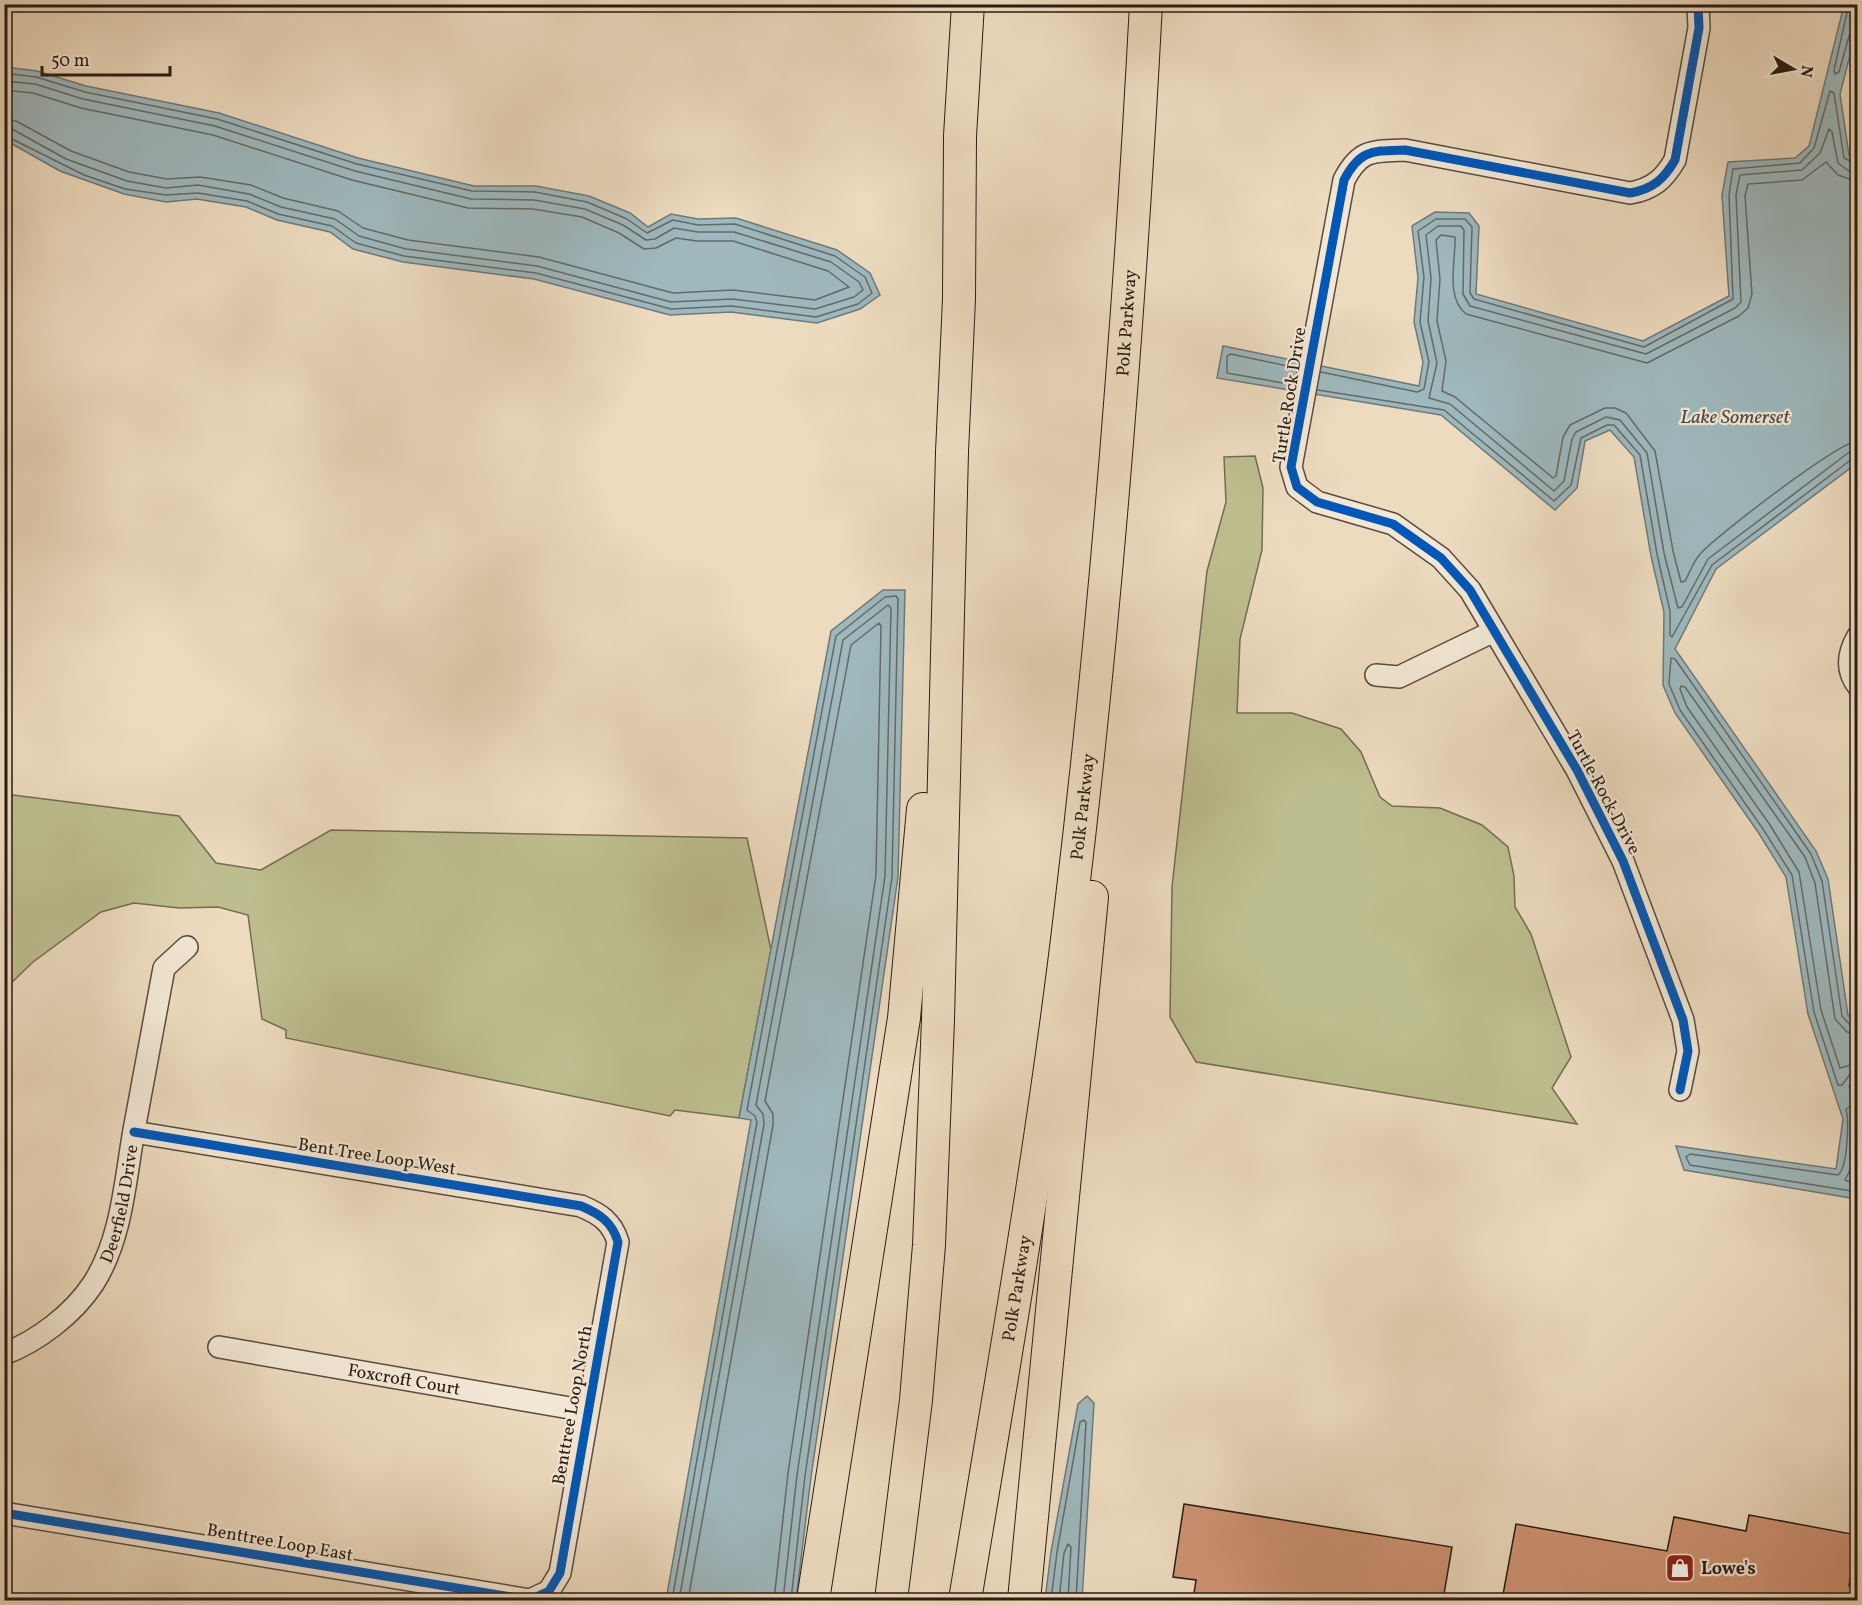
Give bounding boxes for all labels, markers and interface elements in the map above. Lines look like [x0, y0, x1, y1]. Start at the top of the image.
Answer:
scale bar [42, 39, 170, 77]
north arrow [1763, 39, 1823, 99]
text: 50 m [51, 49, 90, 74]
text: N [1794, 64, 1818, 79]
street label: Polk Parkway [1111, 268, 1144, 377]
street label: Turtle Rock Drive [1267, 325, 1314, 465]
water label: Lake Somerset [1680, 404, 1790, 432]
street label: Turtle Rock Drive [1559, 726, 1646, 859]
street label: Polk Parkway [1065, 752, 1102, 862]
street label: Bent Tree Loop West [296, 1133, 458, 1182]
street label: Deerfield Drive [95, 1143, 145, 1268]
street label: Polk Parkway [997, 1233, 1039, 1343]
street label: Benttree Loop North [547, 1323, 600, 1487]
street label: Foxcroft Court [346, 1359, 462, 1403]
street label: Benttree Loop East [205, 1518, 355, 1569]
shop icon: Lowe's [1664, 1552, 1696, 1584]
place label: Lowe's [1701, 1557, 1756, 1582]

